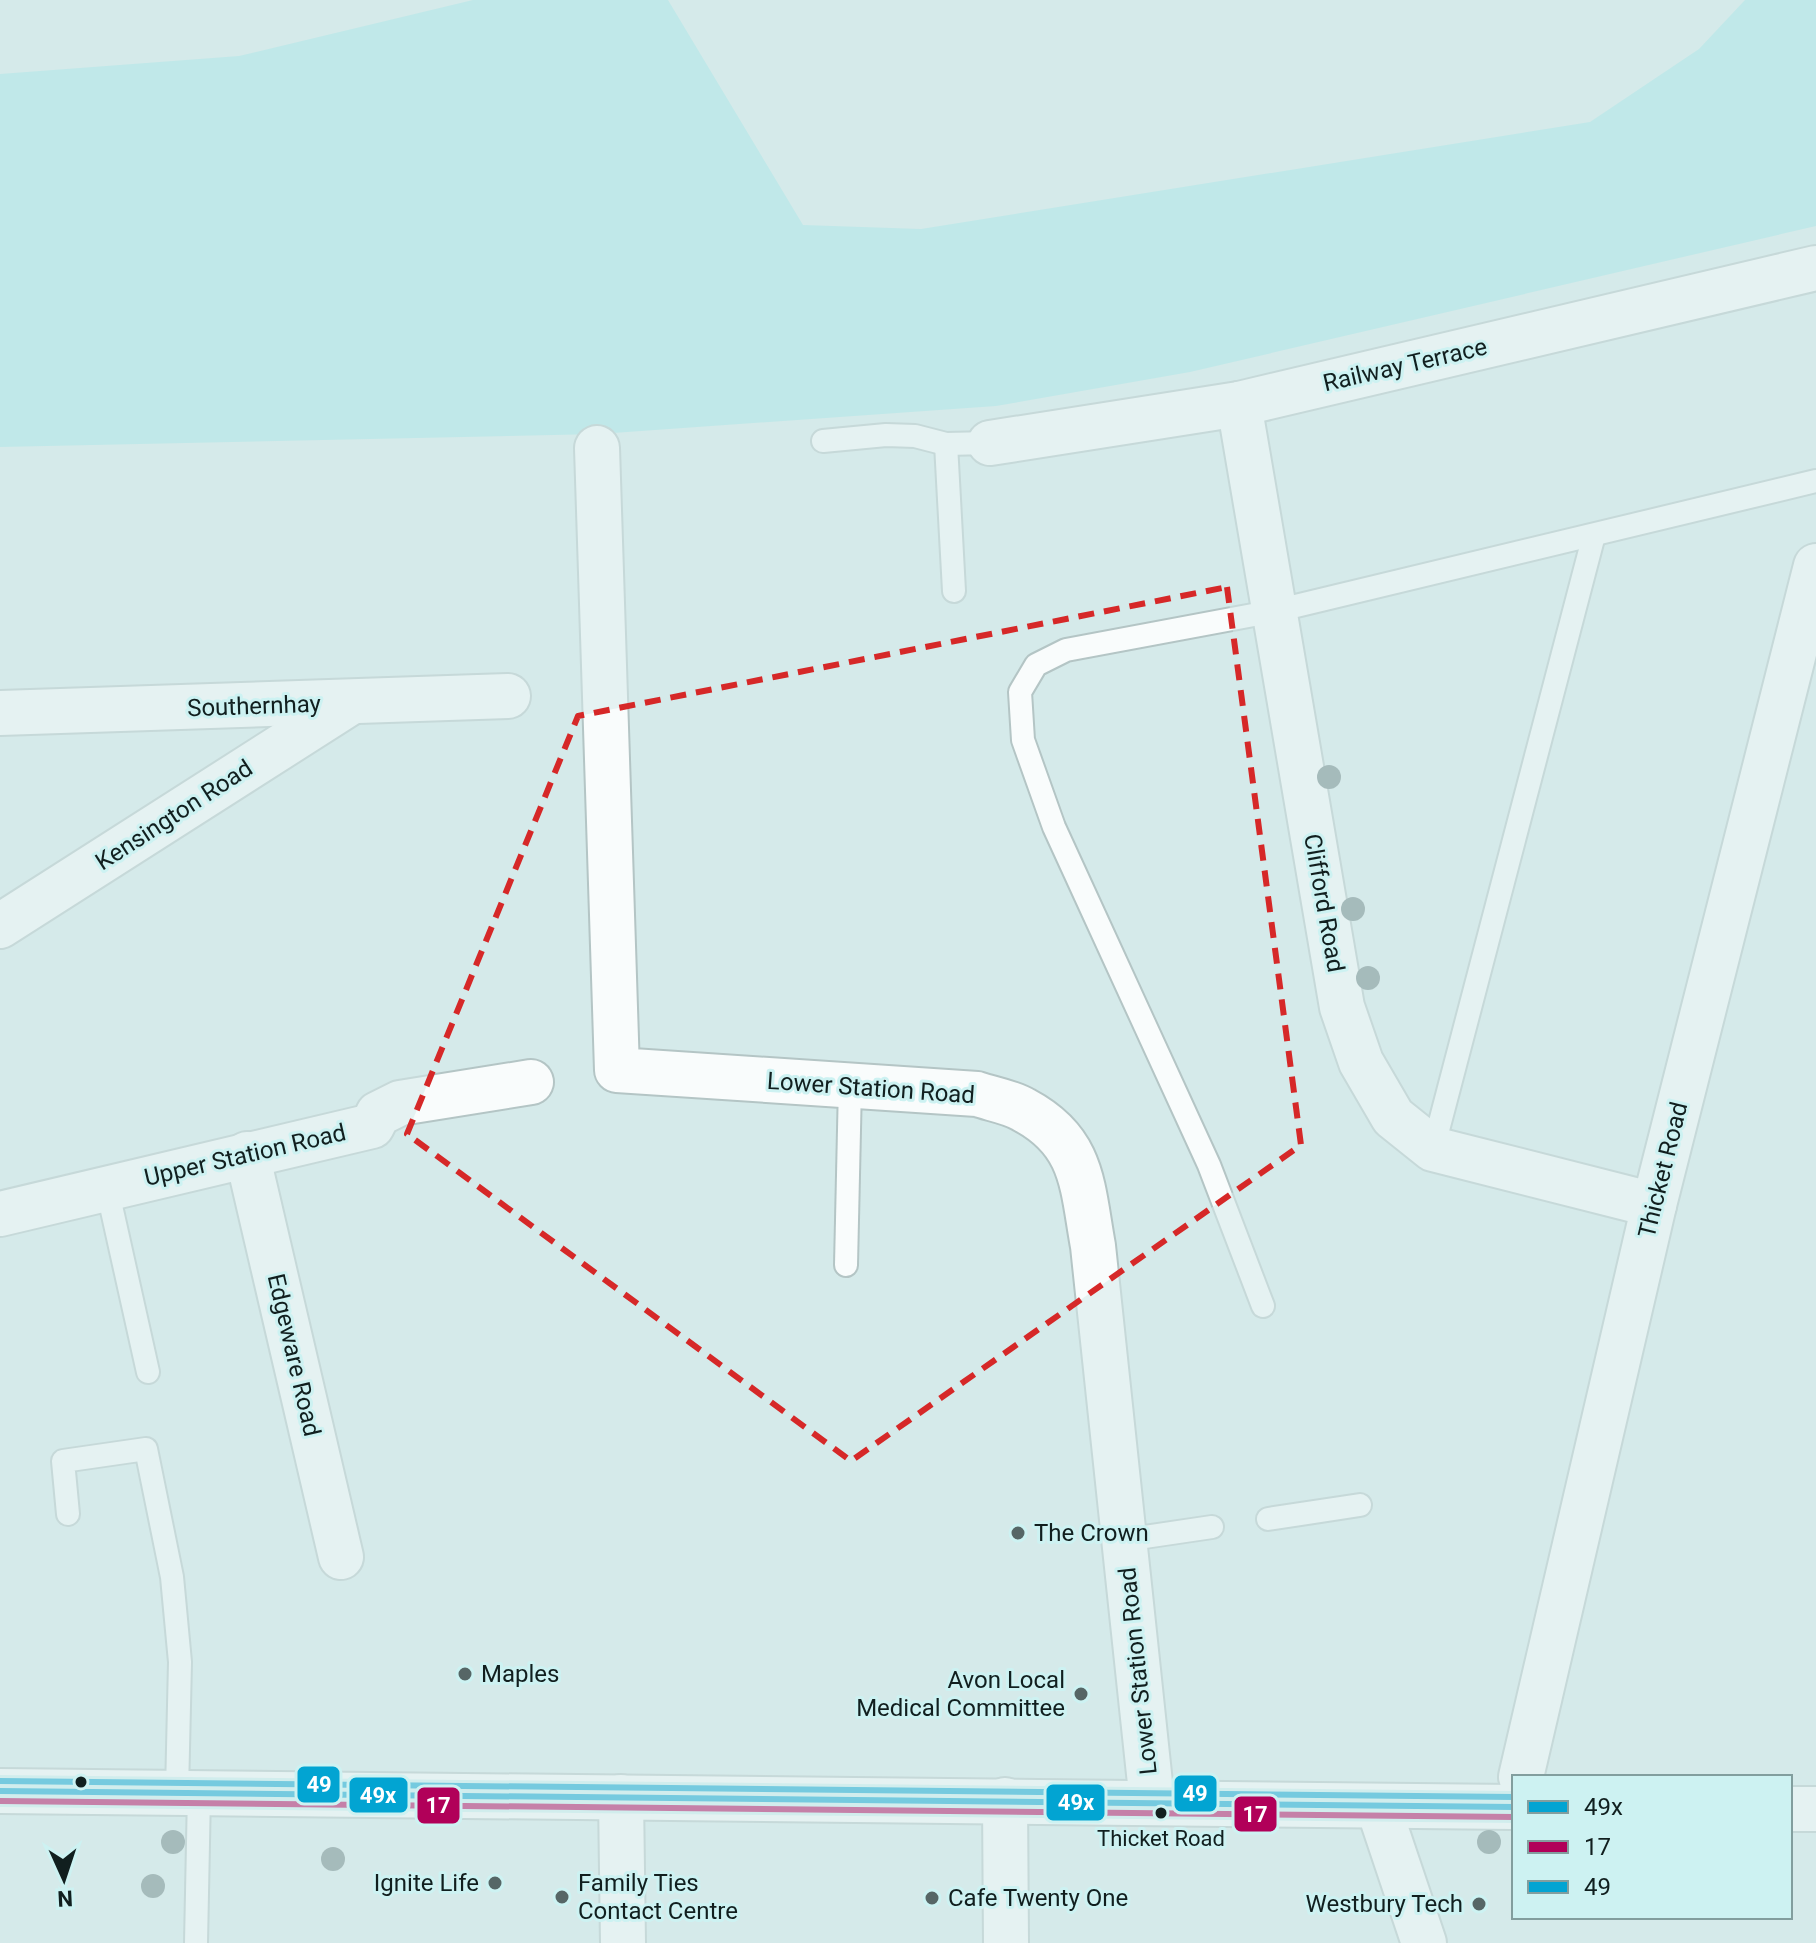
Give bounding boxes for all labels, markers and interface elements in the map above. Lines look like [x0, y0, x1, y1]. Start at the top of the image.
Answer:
street label: Railway Terrace [1320, 333, 1490, 397]
street label: Southernhay [187, 690, 322, 722]
street label: Kensington Road [90, 754, 258, 876]
street label: Clifford Road [1298, 832, 1350, 974]
street label: Lower Station Road [766, 1067, 976, 1109]
street label: Thicket Road [1633, 1099, 1693, 1241]
street label: Upper Station Road [141, 1118, 349, 1192]
street label: Edgeware Road [262, 1271, 326, 1439]
place label: The Crown [1034, 1519, 1149, 1547]
marker: The Crown [1009, 1524, 1027, 1542]
street label: Lower Station Road [1113, 1566, 1163, 1776]
place label: Maples [481, 1660, 559, 1688]
marker: Maples [456, 1665, 474, 1683]
place label: Avon Local Medical Committee [856, 1666, 1065, 1722]
marker: Avon Local Medical Committee [1072, 1685, 1090, 1703]
line badge: 49 [296, 1765, 341, 1804]
text: 49 [306, 1772, 332, 1797]
unlabelled marker [73, 1774, 89, 1790]
line badge: 49 [1173, 1774, 1218, 1813]
legend [1512, 1775, 1792, 1919]
line badge: 49x [348, 1776, 409, 1814]
text: 49 [1182, 1781, 1208, 1806]
text: 49x [360, 1783, 397, 1808]
line badge: 49x [1045, 1783, 1106, 1822]
line badge: 17 [416, 1786, 461, 1825]
text: 49x [1058, 1790, 1095, 1815]
text: 17 [425, 1793, 451, 1818]
text: 49x [1584, 1793, 1623, 1821]
line badge: 17 [1233, 1795, 1278, 1833]
text: 17 [1242, 1802, 1268, 1827]
marker: Thicket Road [1153, 1805, 1169, 1821]
place label: Thicket Road [1097, 1826, 1225, 1851]
text: 17 [1584, 1833, 1611, 1861]
north arrow [24, 1839, 104, 1919]
place label: Ignite Life [374, 1869, 479, 1897]
place label: Family Ties Contact Centre [578, 1869, 738, 1925]
text: 49 [1584, 1873, 1611, 1901]
marker: Ignite Life [486, 1874, 504, 1892]
place label: Cafe Twenty One [948, 1884, 1128, 1912]
text: N [57, 1886, 73, 1911]
marker: Family Ties Contact Centre [553, 1888, 571, 1906]
marker: Cafe Twenty One [923, 1889, 941, 1907]
place label: Westbury Tech [1306, 1890, 1463, 1918]
marker: Westbury Tech [1470, 1895, 1488, 1913]

